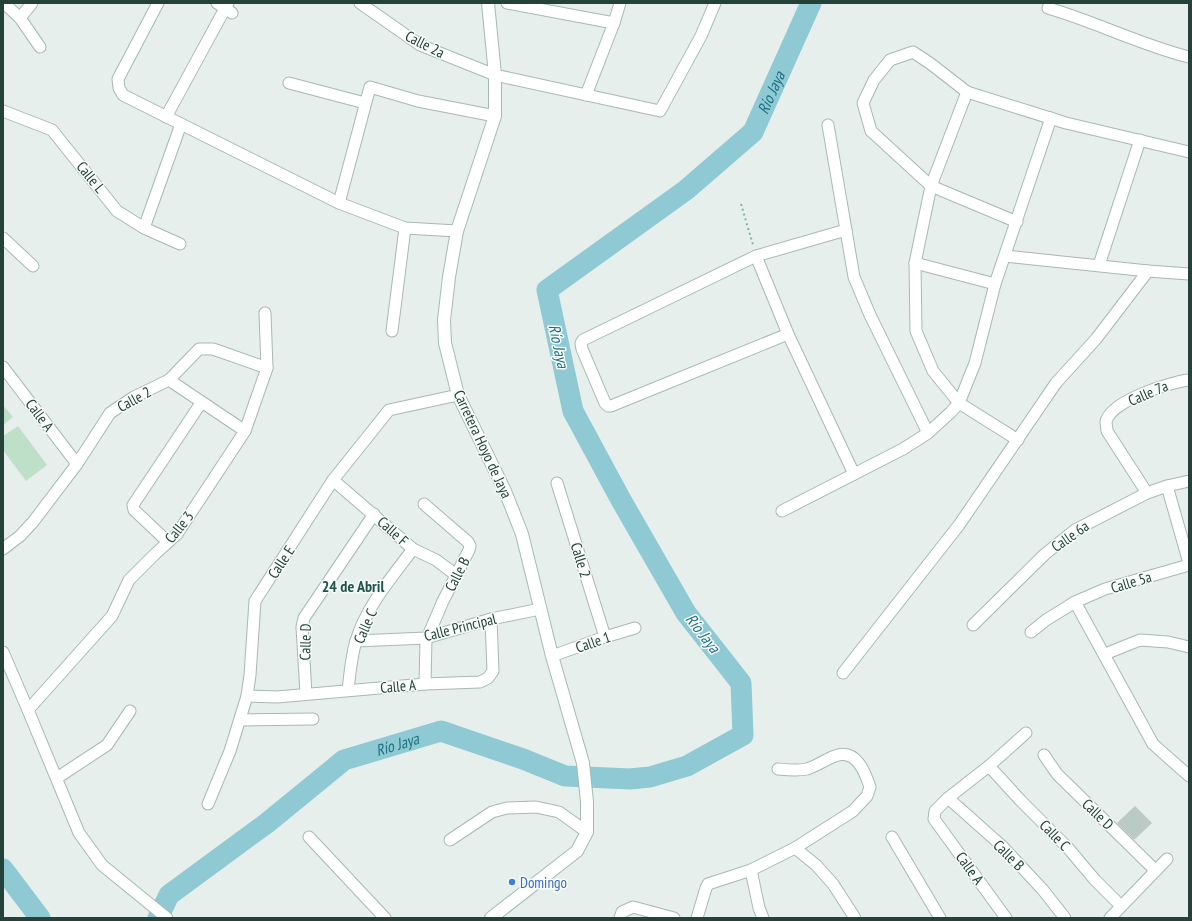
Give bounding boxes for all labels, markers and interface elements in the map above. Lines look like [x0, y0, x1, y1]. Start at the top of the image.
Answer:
street label: Calle 2a [402, 26, 448, 62]
water label: Río Jaya [753, 67, 790, 117]
street label: Calle L [73, 157, 110, 197]
water label: Río Jaya [545, 322, 574, 371]
street label: Calle 7a [1125, 376, 1171, 410]
street label: Calle 2 [114, 382, 154, 416]
street label: Carretera Hoyo de Jaya [450, 387, 516, 501]
street label: Calle A [22, 395, 59, 436]
street label: Calle 3 [160, 507, 198, 547]
street label: Calle F [374, 512, 412, 550]
street label: Calle 6a [1047, 516, 1093, 556]
street label: Calle 2 [567, 540, 595, 580]
street label: Calle E [263, 542, 299, 582]
street label: Calle B [440, 554, 474, 594]
street label: Calle 5a [1108, 567, 1154, 597]
district label: 24 de Abril [322, 576, 384, 596]
street label: Calle C [349, 606, 381, 646]
street label: Calle Principal [422, 609, 499, 645]
water label: Río Jaya [682, 609, 725, 658]
street label: Calle D [295, 623, 315, 661]
street label: Calle 1 [573, 627, 613, 657]
street label: Calle A [379, 675, 418, 697]
water label: Río Jaya [373, 728, 423, 760]
street label: Calle D [1078, 794, 1118, 834]
street label: Calle C [1036, 815, 1074, 855]
street label: Calle B [990, 836, 1028, 874]
street label: Calle A [952, 848, 989, 889]
place label: Domingo [520, 873, 567, 892]
marker: Domingo [507, 877, 517, 887]

